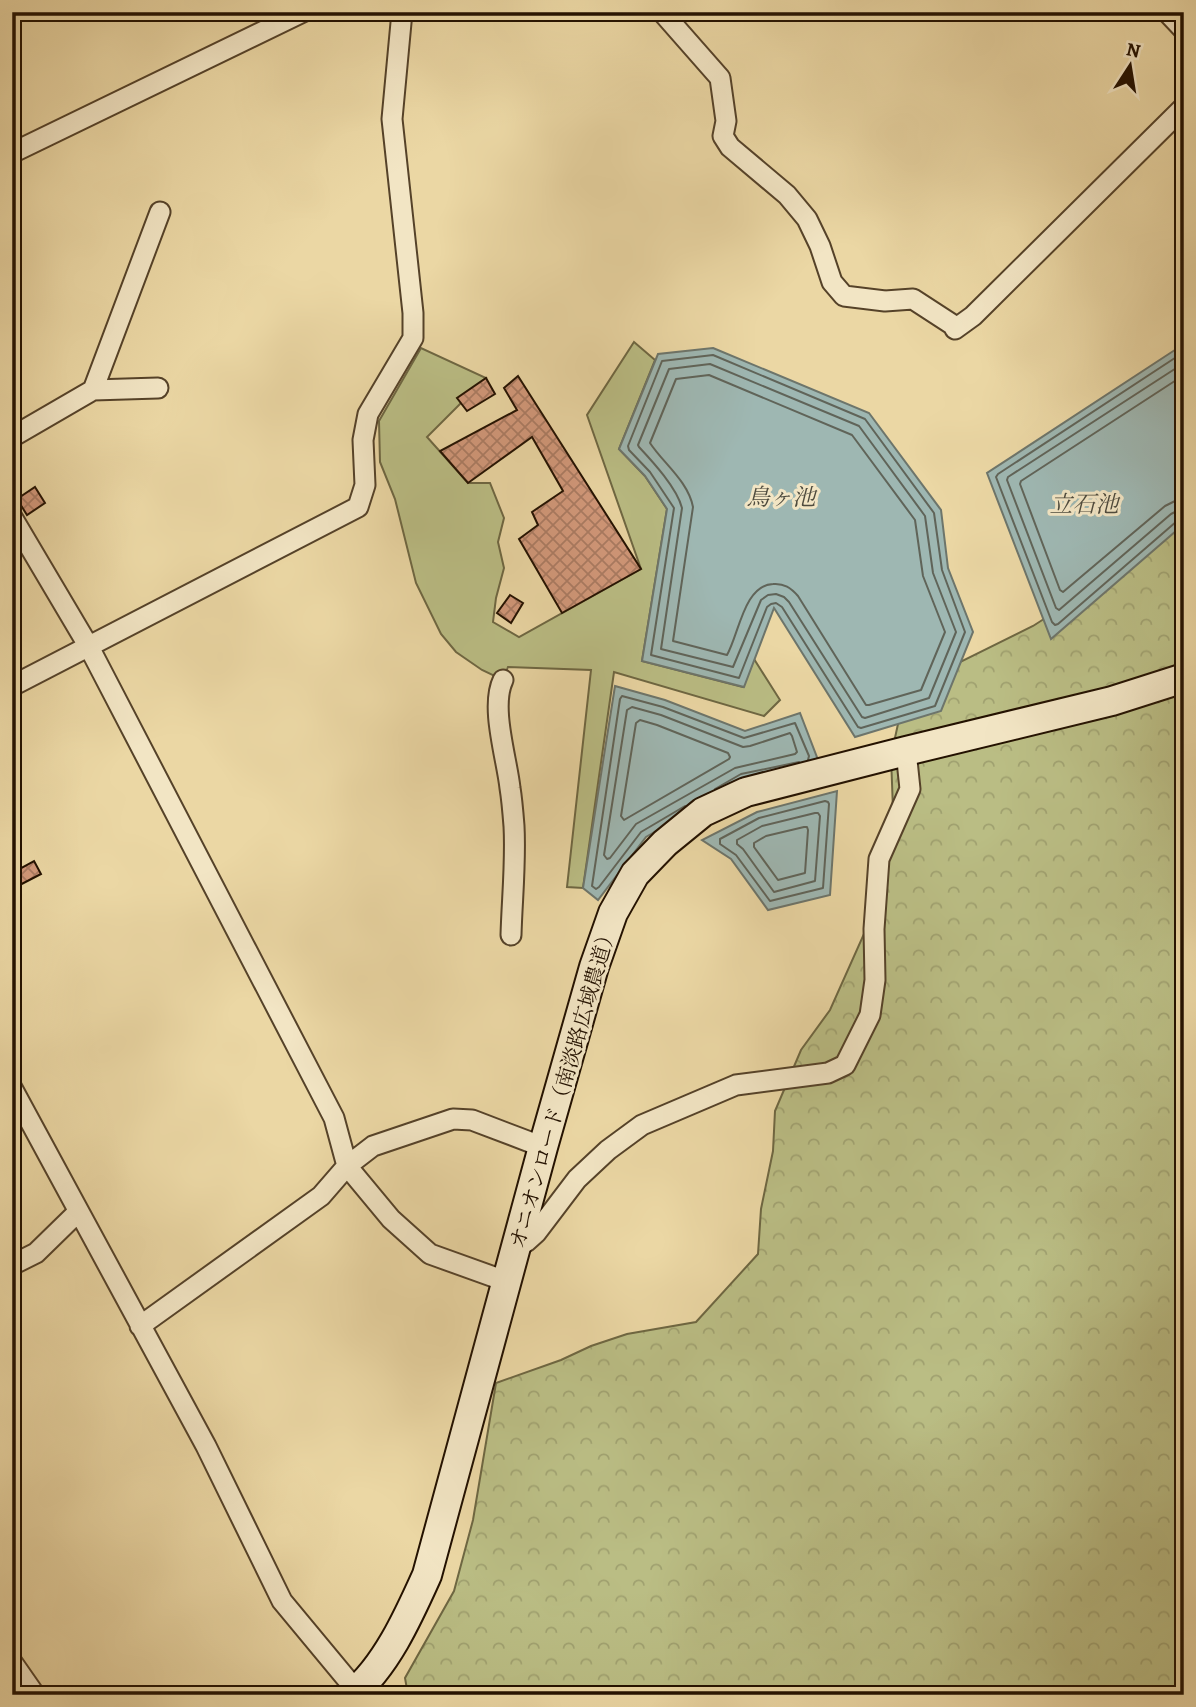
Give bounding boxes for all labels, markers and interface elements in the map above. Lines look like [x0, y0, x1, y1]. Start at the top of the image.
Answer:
north arrow [1094, 32, 1164, 102]
text: N [1124, 36, 1143, 65]
water label: 鳥ヶ池 [747, 482, 819, 513]
water label: 立石池 [1050, 489, 1122, 520]
street label: オニオンロード（南淡路広域農道） [503, 922, 623, 1252]

